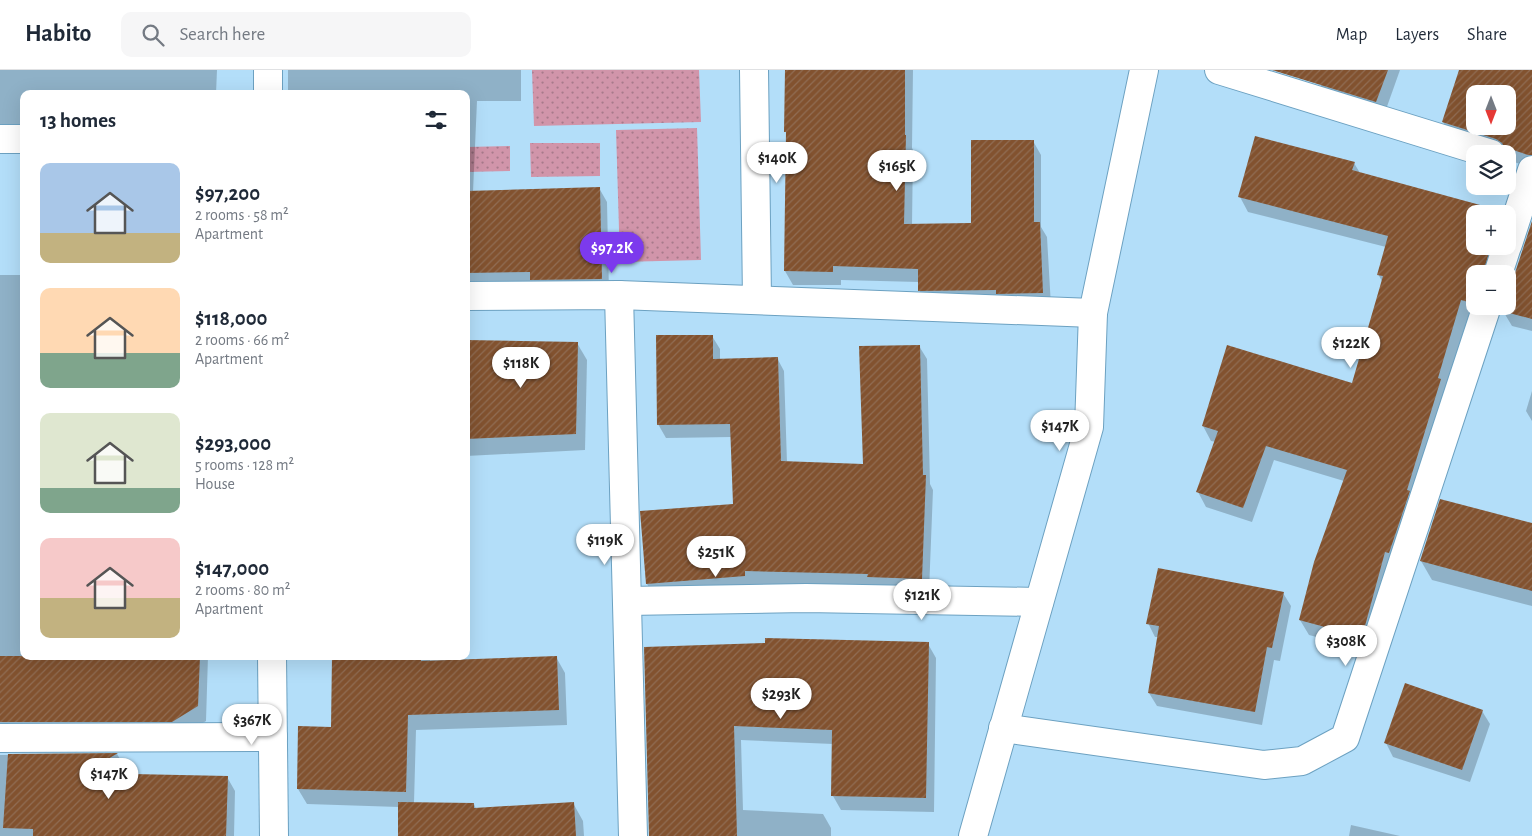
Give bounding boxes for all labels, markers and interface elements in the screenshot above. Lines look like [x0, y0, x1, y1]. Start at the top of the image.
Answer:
search box [121, 12, 471, 57]
icon: search [139, 21, 167, 49]
text: Habito [25, 22, 91, 46]
text: Search here [179, 25, 265, 44]
text: Map [1336, 26, 1367, 44]
text: Layers [1395, 26, 1439, 44]
text: Share [1467, 26, 1507, 44]
north arrow [1466, 85, 1516, 135]
map controls [1466, 85, 1516, 315]
icon: filters [422, 106, 450, 134]
text: 13 homes [40, 110, 116, 131]
pin: $140K [742, 142, 812, 184]
button: layers [1466, 145, 1516, 195]
text: $140K [758, 150, 796, 166]
pin: $165K [862, 150, 932, 192]
text: $165K [879, 158, 915, 174]
icon: home [80, 183, 140, 243]
text: $97,200 [195, 183, 260, 204]
button: + [1466, 205, 1516, 255]
text: 2 rooms · 58 m² [195, 207, 289, 223]
text: Apartment [195, 226, 263, 242]
pin: $97.2K [571, 232, 653, 274]
text: $97.2K [591, 240, 633, 256]
button: − [1466, 265, 1516, 315]
icon: home [80, 308, 140, 368]
text: $118,000 [195, 308, 268, 329]
pin: $122K [1316, 326, 1386, 369]
text: 2 rooms · 66 m² [195, 332, 289, 348]
text: $122K [1332, 335, 1370, 351]
pin: $118K [486, 346, 556, 389]
text: Apartment [195, 351, 263, 367]
text: $118K [503, 355, 539, 371]
pin: $147K [1025, 410, 1095, 452]
text: $147K [1041, 418, 1079, 434]
icon: home [80, 433, 140, 493]
text: $293,000 [195, 433, 271, 454]
text: 5 rooms · 128 m² [195, 457, 294, 473]
text: House [195, 476, 235, 492]
pin: $119K [570, 524, 640, 566]
text: $119K [587, 532, 623, 548]
pin: $251K [681, 536, 751, 578]
text: $251K [698, 544, 734, 560]
icon: home [80, 558, 140, 618]
text: $147,000 [195, 558, 269, 579]
pin: $121K [887, 578, 957, 621]
text: 2 rooms · 80 m² [195, 582, 290, 598]
text: $121K [904, 587, 940, 603]
text: Apartment [195, 601, 263, 617]
pin: $308K [1311, 624, 1381, 667]
text: $308K [1326, 633, 1366, 649]
pin: $293K [746, 678, 816, 720]
text: $293K [762, 686, 800, 702]
pin: $367K [217, 704, 287, 746]
text: $367K [233, 712, 271, 728]
pin: $147K [74, 758, 144, 800]
text: $147K [90, 766, 128, 782]

